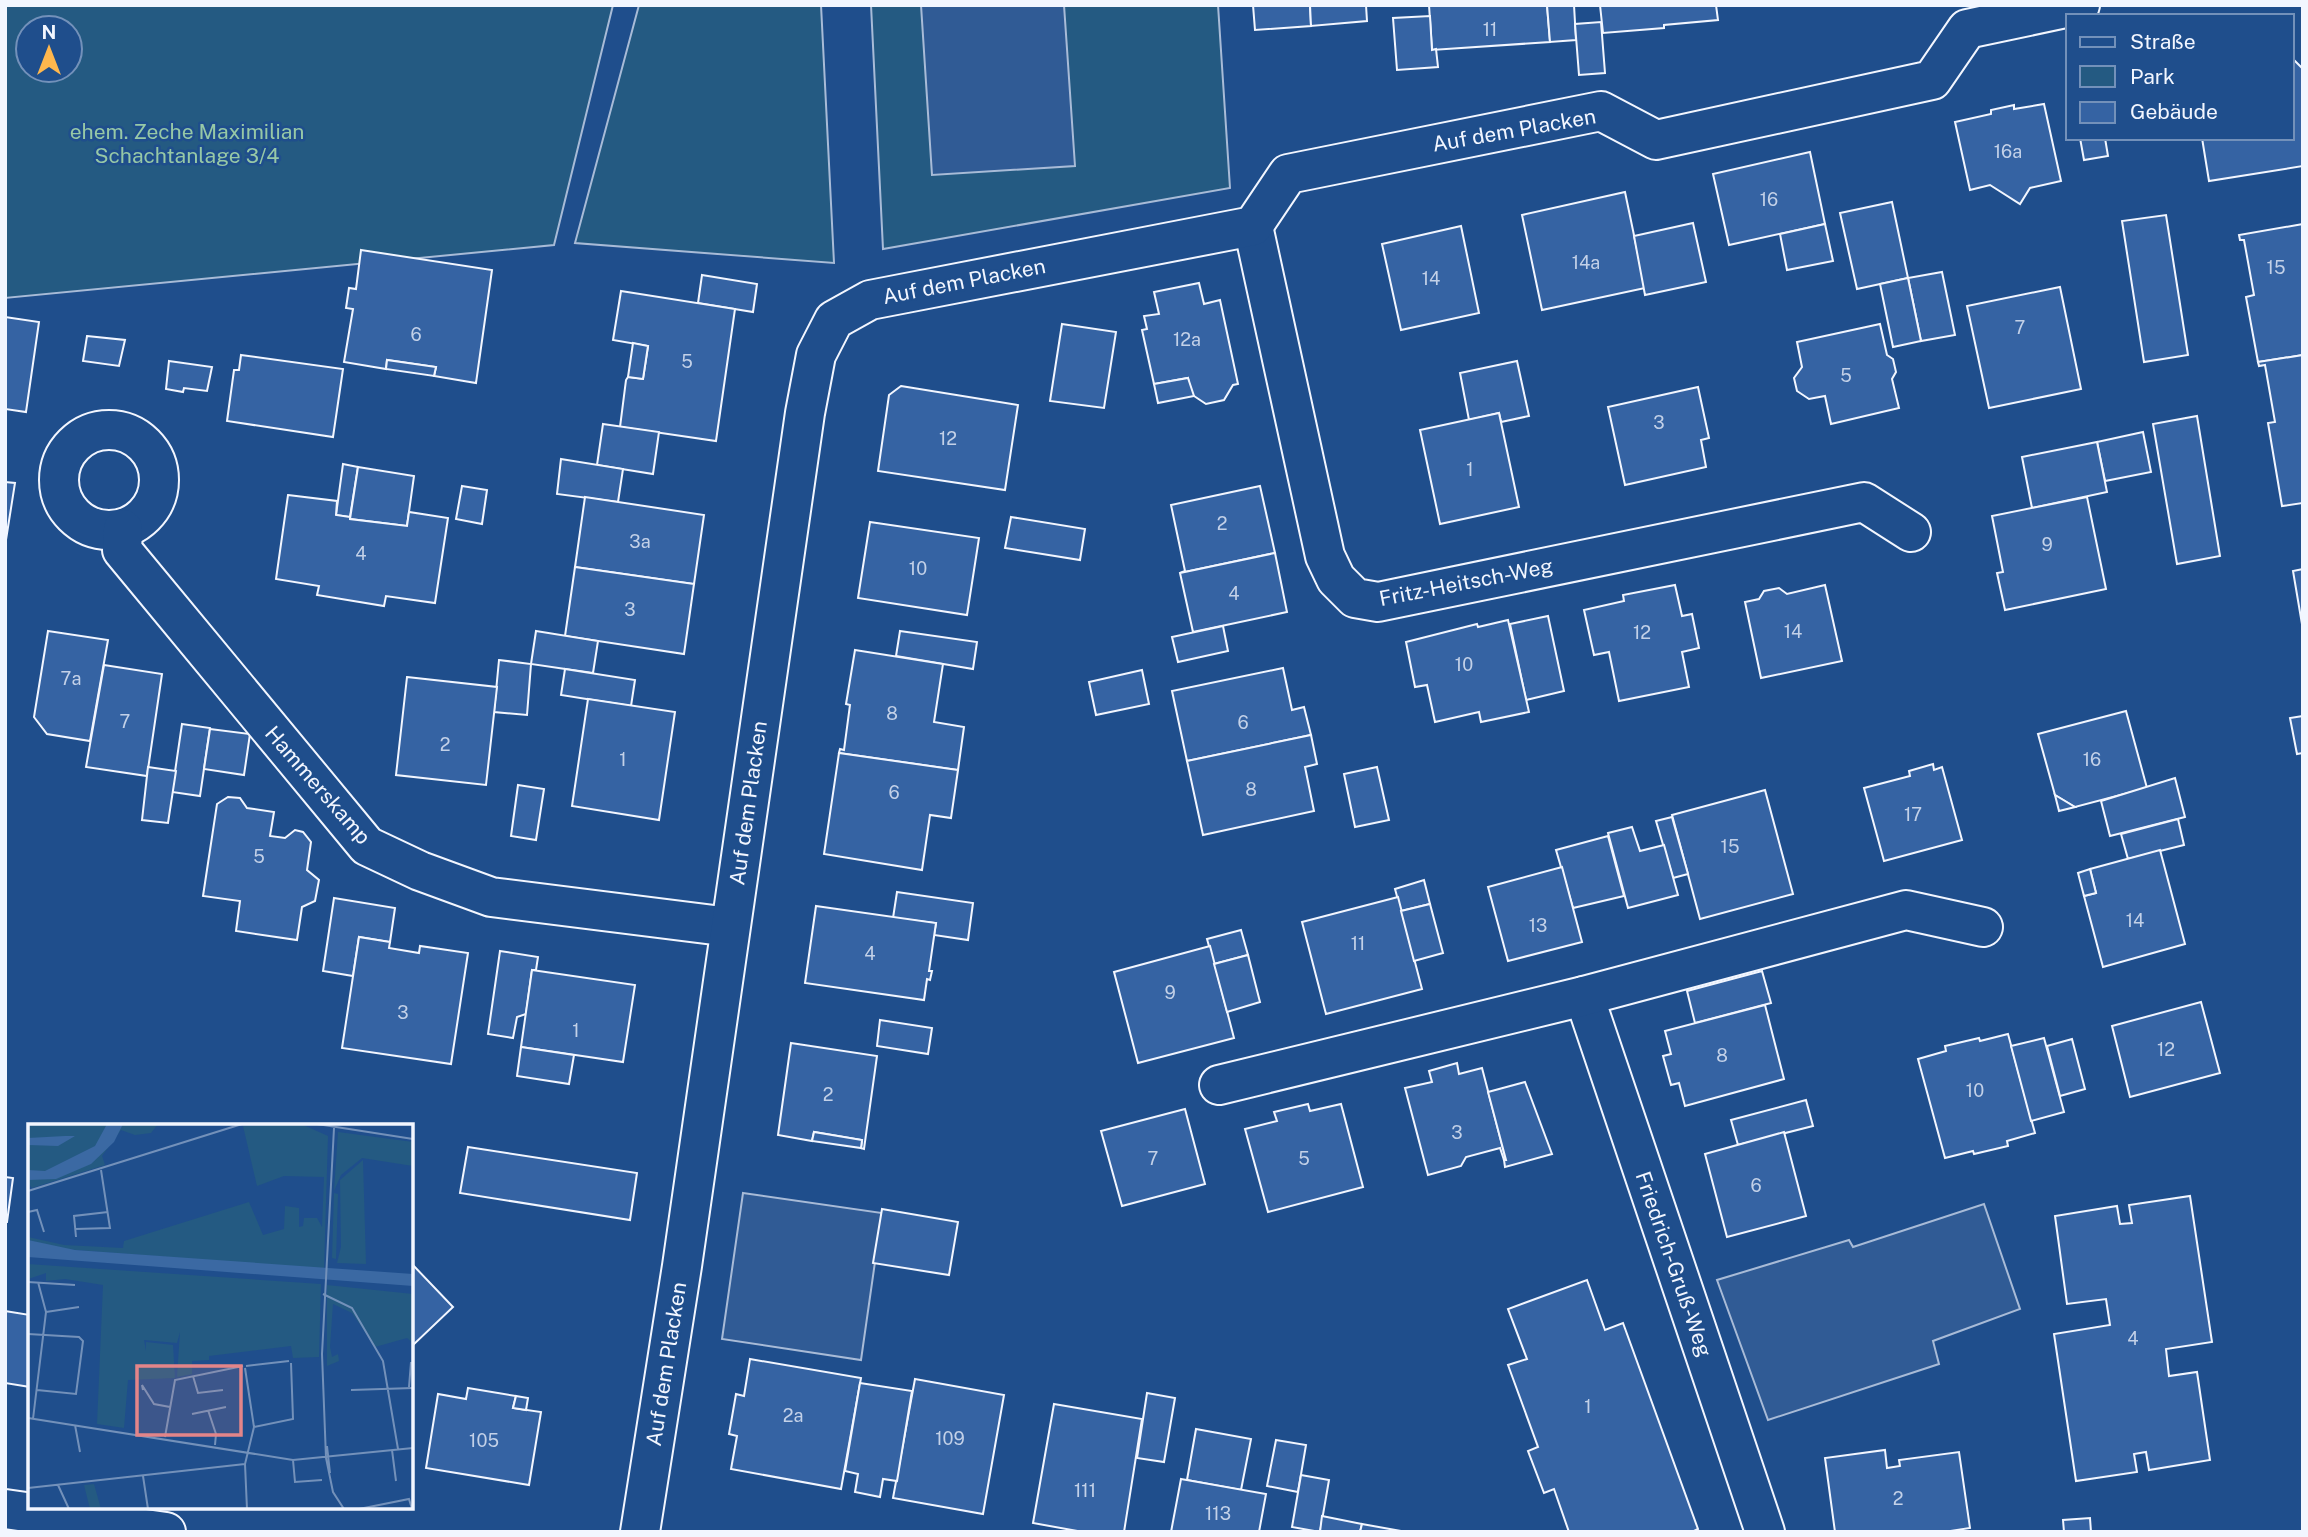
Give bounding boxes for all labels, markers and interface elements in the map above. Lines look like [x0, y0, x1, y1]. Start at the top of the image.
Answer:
north arrow [14, 14, 84, 84]
legend [2066, 14, 2294, 140]
house number: 11 [1483, 19, 1497, 40]
text: N [42, 21, 56, 43]
text: Straße [2130, 29, 2196, 54]
text: Park [2130, 64, 2175, 89]
text: Gebäude [2130, 99, 2218, 124]
street label: Auf dem Placken [1430, 103, 1598, 157]
park label: ehem. Zeche Maximilian Schachtanlage 3/4 [70, 119, 304, 168]
house number: 16a [1994, 141, 2022, 162]
house number: 16 [1760, 189, 1778, 210]
house number: 14a [1572, 252, 1600, 273]
street label: Auf dem Placken [880, 253, 1048, 309]
house number: 15 [2267, 257, 2285, 278]
house number: 14 [1422, 268, 1440, 289]
house number: 7 [2015, 317, 2025, 338]
house number: 6 [410, 324, 422, 345]
house number: 12a [1173, 329, 1201, 350]
house number: 5 [681, 351, 693, 372]
house number: 5 [1840, 365, 1852, 386]
house number: 3 [1653, 412, 1665, 433]
house number: 12 [939, 428, 957, 449]
house number: 1 [1466, 459, 1474, 480]
house number: 2 [1217, 513, 1227, 534]
house number: 3a [629, 531, 651, 552]
house number: 9 [2041, 534, 2053, 555]
house number: 4 [355, 543, 367, 564]
street label: Fritz-Heitsch-Weg [1377, 553, 1555, 611]
house number: 10 [909, 558, 927, 579]
house number: 4 [1228, 583, 1240, 604]
house number: 3 [624, 599, 636, 620]
house number: 14 [1784, 621, 1802, 642]
house number: 12 [1633, 622, 1651, 643]
house number: 10 [1455, 654, 1473, 675]
house number: 7a [61, 668, 81, 689]
house number: 8 [886, 703, 898, 724]
house number: 7 [120, 711, 130, 732]
house number: 6 [1237, 712, 1249, 733]
street label: Auf dem Placken [724, 719, 772, 887]
street label: Hammerskamp [260, 721, 376, 849]
house number: 2 [440, 734, 450, 755]
house number: 1 [619, 749, 627, 770]
house number: 16 [2083, 749, 2101, 770]
house number: 8 [1245, 779, 1257, 800]
house number: 6 [888, 782, 900, 803]
house number: 17 [1904, 804, 1922, 825]
house number: 15 [1721, 836, 1739, 857]
house number: 5 [253, 846, 265, 867]
house number: 14 [2126, 910, 2144, 931]
house number: 13 [1529, 915, 1547, 936]
house number: 11 [1351, 933, 1365, 954]
house number: 4 [864, 943, 876, 964]
house number: 9 [1164, 982, 1176, 1003]
house number: 3 [397, 1002, 409, 1023]
house number: 1 [572, 1020, 580, 1041]
house number: 12 [2157, 1039, 2175, 1060]
house number: 8 [1716, 1045, 1728, 1066]
house number: 10 [1966, 1080, 1984, 1101]
house number: 2 [823, 1084, 833, 1105]
house number: 3 [1451, 1122, 1463, 1143]
inset map [28, 1124, 413, 1509]
house number: 7 [1148, 1148, 1158, 1169]
house number: 5 [1298, 1148, 1310, 1169]
street label: Friedrich-Gruß-Weg [1631, 1168, 1717, 1360]
house number: 6 [1750, 1175, 1762, 1196]
street label: Auf dem Placken [641, 1280, 691, 1448]
house number: 4 [2127, 1328, 2139, 1349]
house number: 1 [1584, 1396, 1592, 1417]
house number: 2a [783, 1405, 803, 1426]
house number: 109 [935, 1428, 965, 1449]
house number: 105 [469, 1430, 499, 1451]
house number: 111 [1074, 1480, 1096, 1501]
house number: 2 [1893, 1488, 1903, 1509]
house number: 113 [1205, 1503, 1231, 1524]

